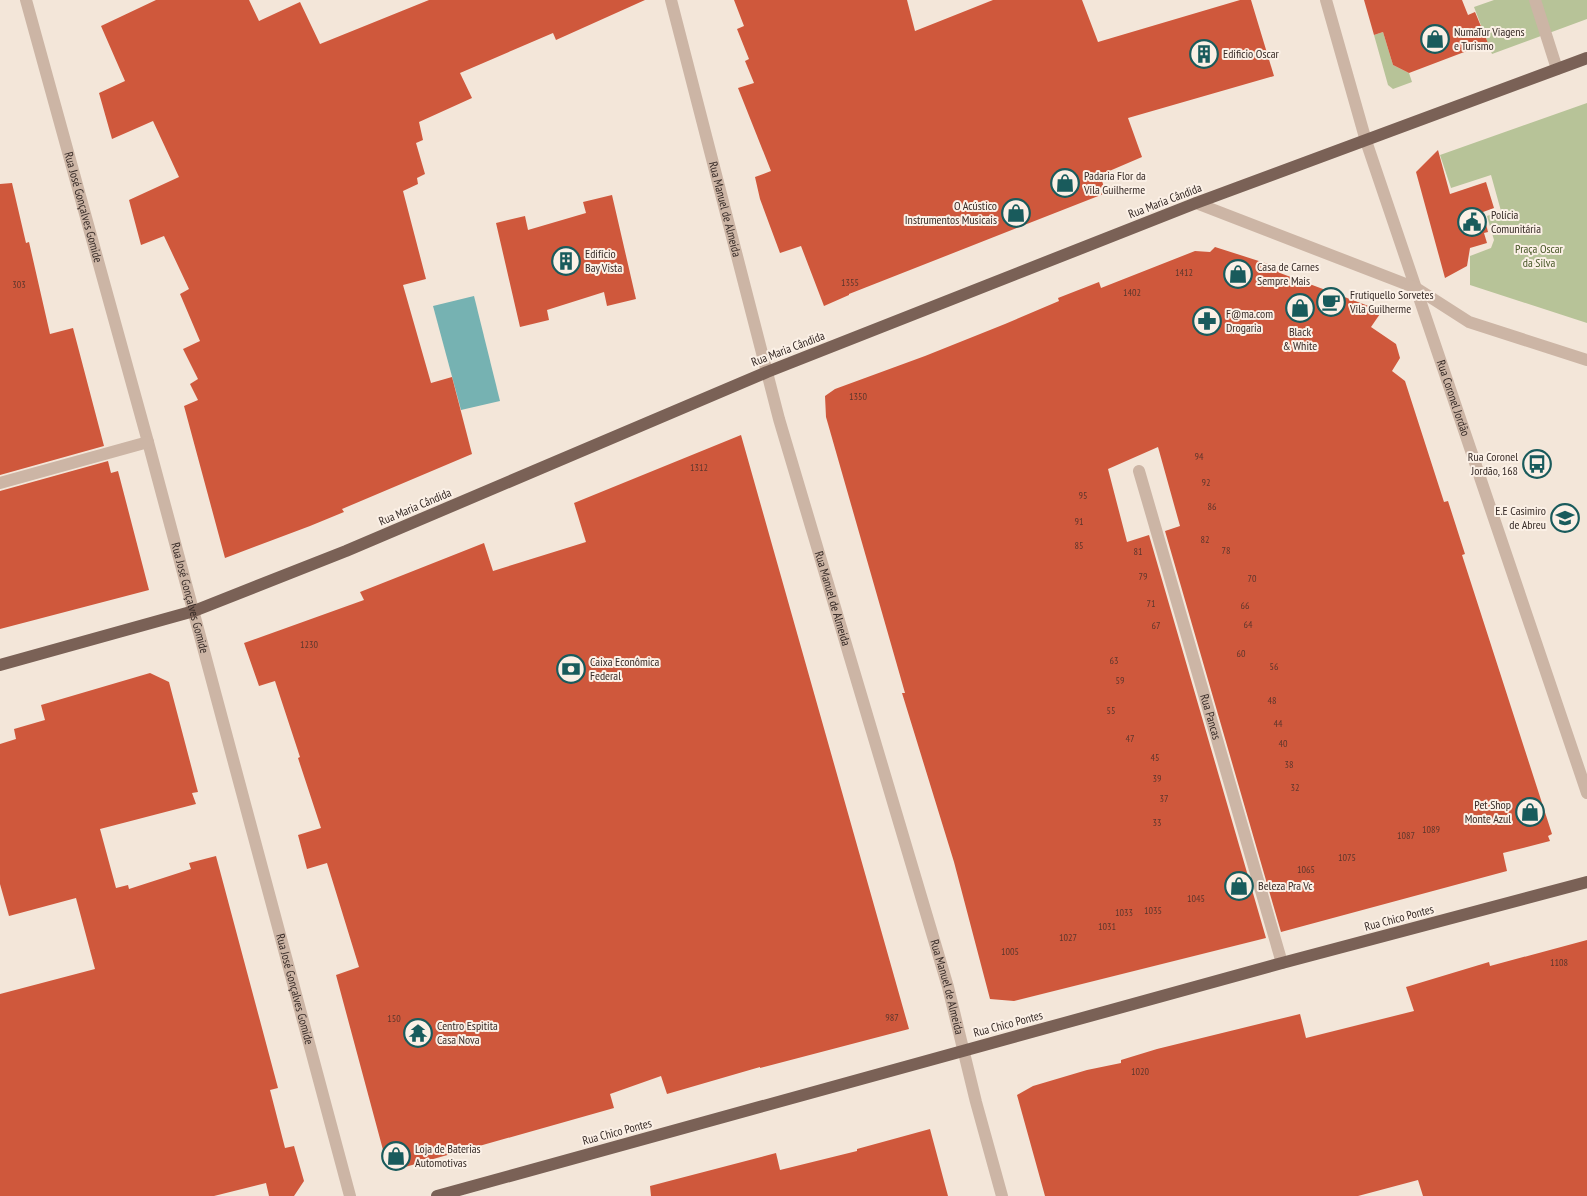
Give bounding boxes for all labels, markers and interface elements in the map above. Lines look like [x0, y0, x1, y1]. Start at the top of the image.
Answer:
shop icon: NumaTur Viagens e Turismo [1420, 24, 1450, 54]
place label: NumaTur Viagens e Turismo [1454, 24, 1525, 53]
building icon: Edificio Oscar [1189, 39, 1219, 69]
place label: Edificio Oscar [1223, 46, 1280, 61]
street label: Rua José Gonçalves Gomide [61, 150, 106, 264]
street label: Rua Manuel de Almeida [706, 160, 745, 259]
shop icon: Padaria Flor da Vila Guilherme [1050, 168, 1080, 198]
place label: Padaria Flor da Vila Guilherme [1083, 168, 1146, 197]
street label: Rua Maria Cândida [1126, 180, 1204, 221]
place label: O Acústico Instrumentos Musicais [905, 198, 997, 227]
shop icon: O Acústico Instrumentos Musicais [1001, 198, 1031, 228]
public building icon: Polícia Comunitária [1457, 207, 1487, 237]
place label: Polícia Comunitária [1491, 207, 1541, 236]
park label: Praça Oscar da Silva [1515, 241, 1564, 270]
building icon: Edifício Bay Vista [551, 246, 581, 276]
place label: Edifício Bay Vista [585, 246, 622, 275]
shop icon: Casa de Carnes Sempre Mais [1223, 259, 1253, 289]
place label: Casa de Carnes Sempre Mais [1257, 259, 1319, 288]
house number: 1412 [1175, 266, 1193, 279]
house number: 1355 [841, 276, 859, 289]
house number: 303 [12, 278, 26, 291]
house number: 1402 [1123, 286, 1141, 299]
cafe icon: Frutiquello Sorvetes Vila Guilherme [1316, 287, 1346, 317]
place label: Frutiquello Sorvetes Vila Guilherme [1349, 287, 1433, 316]
shop icon: Black & White [1285, 293, 1315, 323]
pharmacy icon: F@ma.com Drogaria [1192, 306, 1222, 336]
place label: F@ma.com Drogaria [1226, 306, 1273, 335]
place label: Black & White [1283, 324, 1317, 353]
street label: Rua Maria Cândida [749, 328, 827, 369]
street label: Rua Coronel Jordão [1434, 358, 1473, 438]
house number: 1350 [849, 390, 868, 403]
place label: Rua Coronel Jordão, 168 [1468, 449, 1518, 478]
bus stop icon: Rua Coronel Jordão, 168 [1522, 449, 1552, 479]
house number: 94 [1195, 450, 1204, 463]
house number: 1312 [690, 461, 708, 474]
house number: 92 [1202, 476, 1211, 489]
street label: Rua Maria Cândida [376, 484, 454, 529]
house number: 95 [1079, 489, 1088, 502]
house number: 86 [1208, 500, 1217, 513]
place label: E.E Casimiro de Abreu [1495, 503, 1546, 532]
school or university icon: E.E Casimiro de Abreu [1550, 503, 1580, 533]
house number: 91 [1075, 515, 1084, 528]
house number: 82 [1201, 533, 1210, 546]
house number: 85 [1075, 539, 1084, 552]
street label: Rua José Gonçalves Gomide [168, 541, 212, 655]
house number: 78 [1222, 544, 1231, 557]
house number: 81 [1134, 545, 1143, 558]
street label: Rua Manuel de Almeida [812, 549, 854, 648]
house number: 79 [1139, 570, 1148, 583]
house number: 70 [1248, 572, 1257, 585]
house number: 71 [1147, 597, 1156, 610]
house number: 66 [1241, 599, 1250, 612]
house number: 64 [1244, 618, 1253, 631]
house number: 67 [1152, 619, 1161, 632]
house number: 1230 [300, 638, 319, 651]
house number: 60 [1237, 647, 1246, 660]
bank icon: Caixa Econômica Federal [556, 654, 586, 684]
place label: Caixa Econômica Federal [590, 654, 660, 683]
house number: 63 [1110, 654, 1119, 667]
house number: 56 [1270, 660, 1279, 673]
house number: 59 [1116, 674, 1125, 687]
street label: Rua Pancas [1197, 692, 1225, 741]
house number: 48 [1268, 694, 1277, 707]
house number: 55 [1107, 704, 1116, 717]
house number: 44 [1274, 717, 1283, 730]
house number: 47 [1126, 732, 1135, 745]
house number: 40 [1279, 737, 1288, 750]
house number: 45 [1151, 751, 1160, 764]
house number: 38 [1285, 758, 1294, 771]
house number: 39 [1153, 772, 1162, 785]
house number: 32 [1291, 781, 1300, 794]
house number: 37 [1160, 792, 1169, 805]
place label: Pet Shop Monte Azul [1465, 797, 1511, 826]
shop icon: Pet Shop Monte Azul [1515, 797, 1545, 827]
house number: 33 [1153, 816, 1162, 829]
house number: 1089 [1422, 823, 1440, 836]
house number: 1087 [1397, 829, 1415, 842]
house number: 1075 [1338, 851, 1356, 864]
house number: 1065 [1297, 863, 1315, 876]
shop icon: Beleza Pra Vc [1224, 871, 1254, 901]
place label: Beleza Pra Vc [1258, 878, 1313, 893]
house number: 1045 [1187, 892, 1205, 905]
street label: Rua Chico Pontes [1363, 901, 1435, 934]
house number: 1035 [1144, 904, 1162, 917]
house number: 1033 [1115, 906, 1133, 919]
house number: 1031 [1098, 920, 1116, 933]
house number: 1027 [1059, 931, 1077, 944]
street label: Rua José Gonçalves Gomide [273, 932, 317, 1046]
street label: Rua Manuel de Almeida [927, 937, 967, 1036]
house number: 1005 [1001, 945, 1019, 958]
house number: 1108 [1550, 956, 1568, 969]
street label: Rua Chico Pontes [972, 1007, 1044, 1040]
house number: 987 [885, 1011, 899, 1024]
house number: 150 [387, 1012, 401, 1025]
temple icon: Centro Espitita Casa Nova [403, 1018, 433, 1048]
place label: Centro Espitita Casa Nova [437, 1018, 498, 1047]
house number: 1020 [1131, 1065, 1150, 1078]
street label: Rua Chico Pontes [581, 1115, 653, 1148]
shop icon: Loja de Baterias Automotivas [381, 1141, 411, 1171]
place label: Loja de Baterias Automotivas [415, 1141, 481, 1170]

